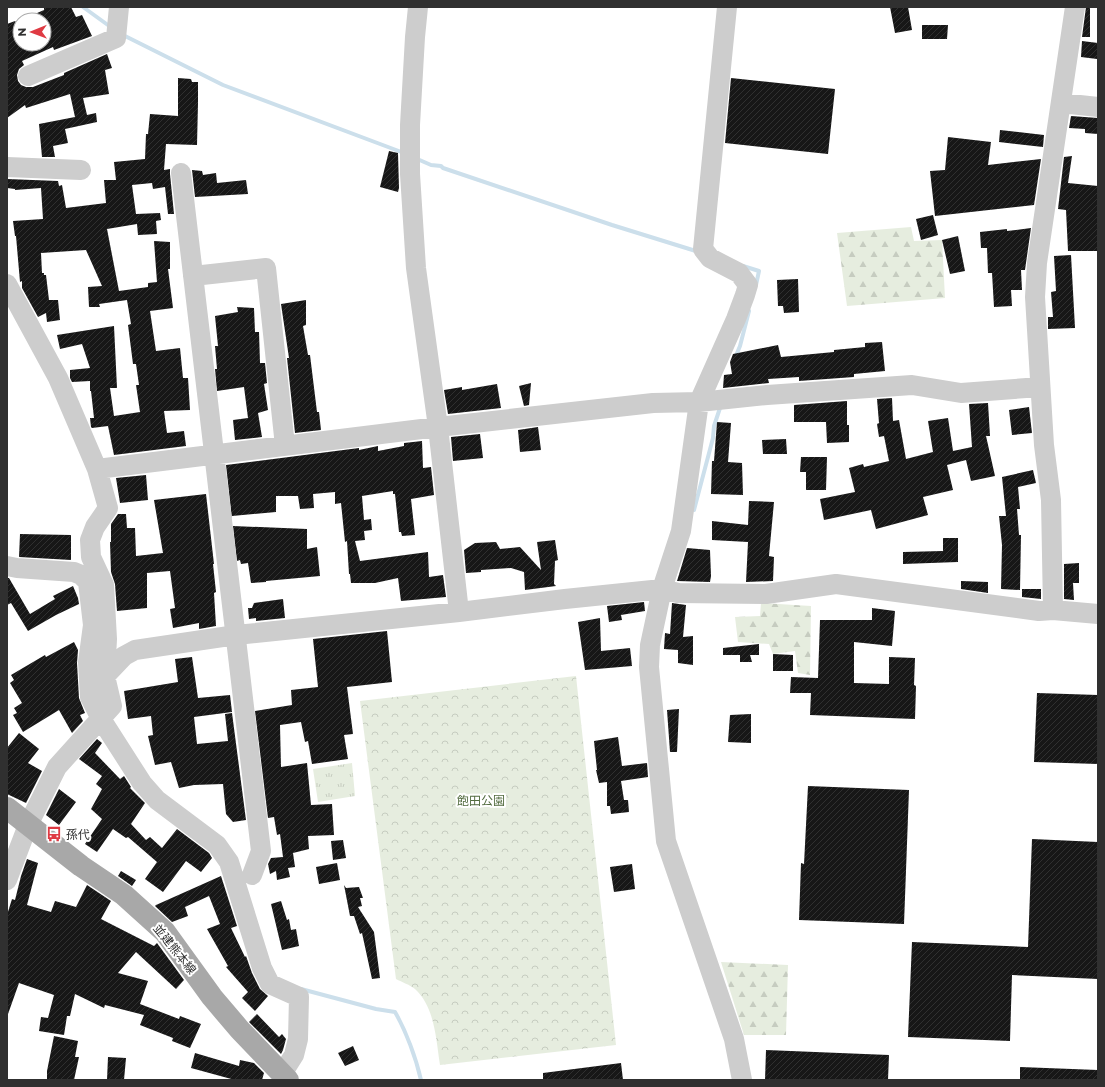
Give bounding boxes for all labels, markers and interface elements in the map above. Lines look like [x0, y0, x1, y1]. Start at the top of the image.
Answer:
north arrow [12, 12, 52, 52]
text: N [15, 28, 29, 37]
park label: 飽田公園 [457, 793, 505, 808]
bus stop icon: 孫代 [45, 825, 63, 843]
place label: 孫代 [66, 827, 90, 842]
street label: 並建熊本線 [150, 921, 200, 977]

